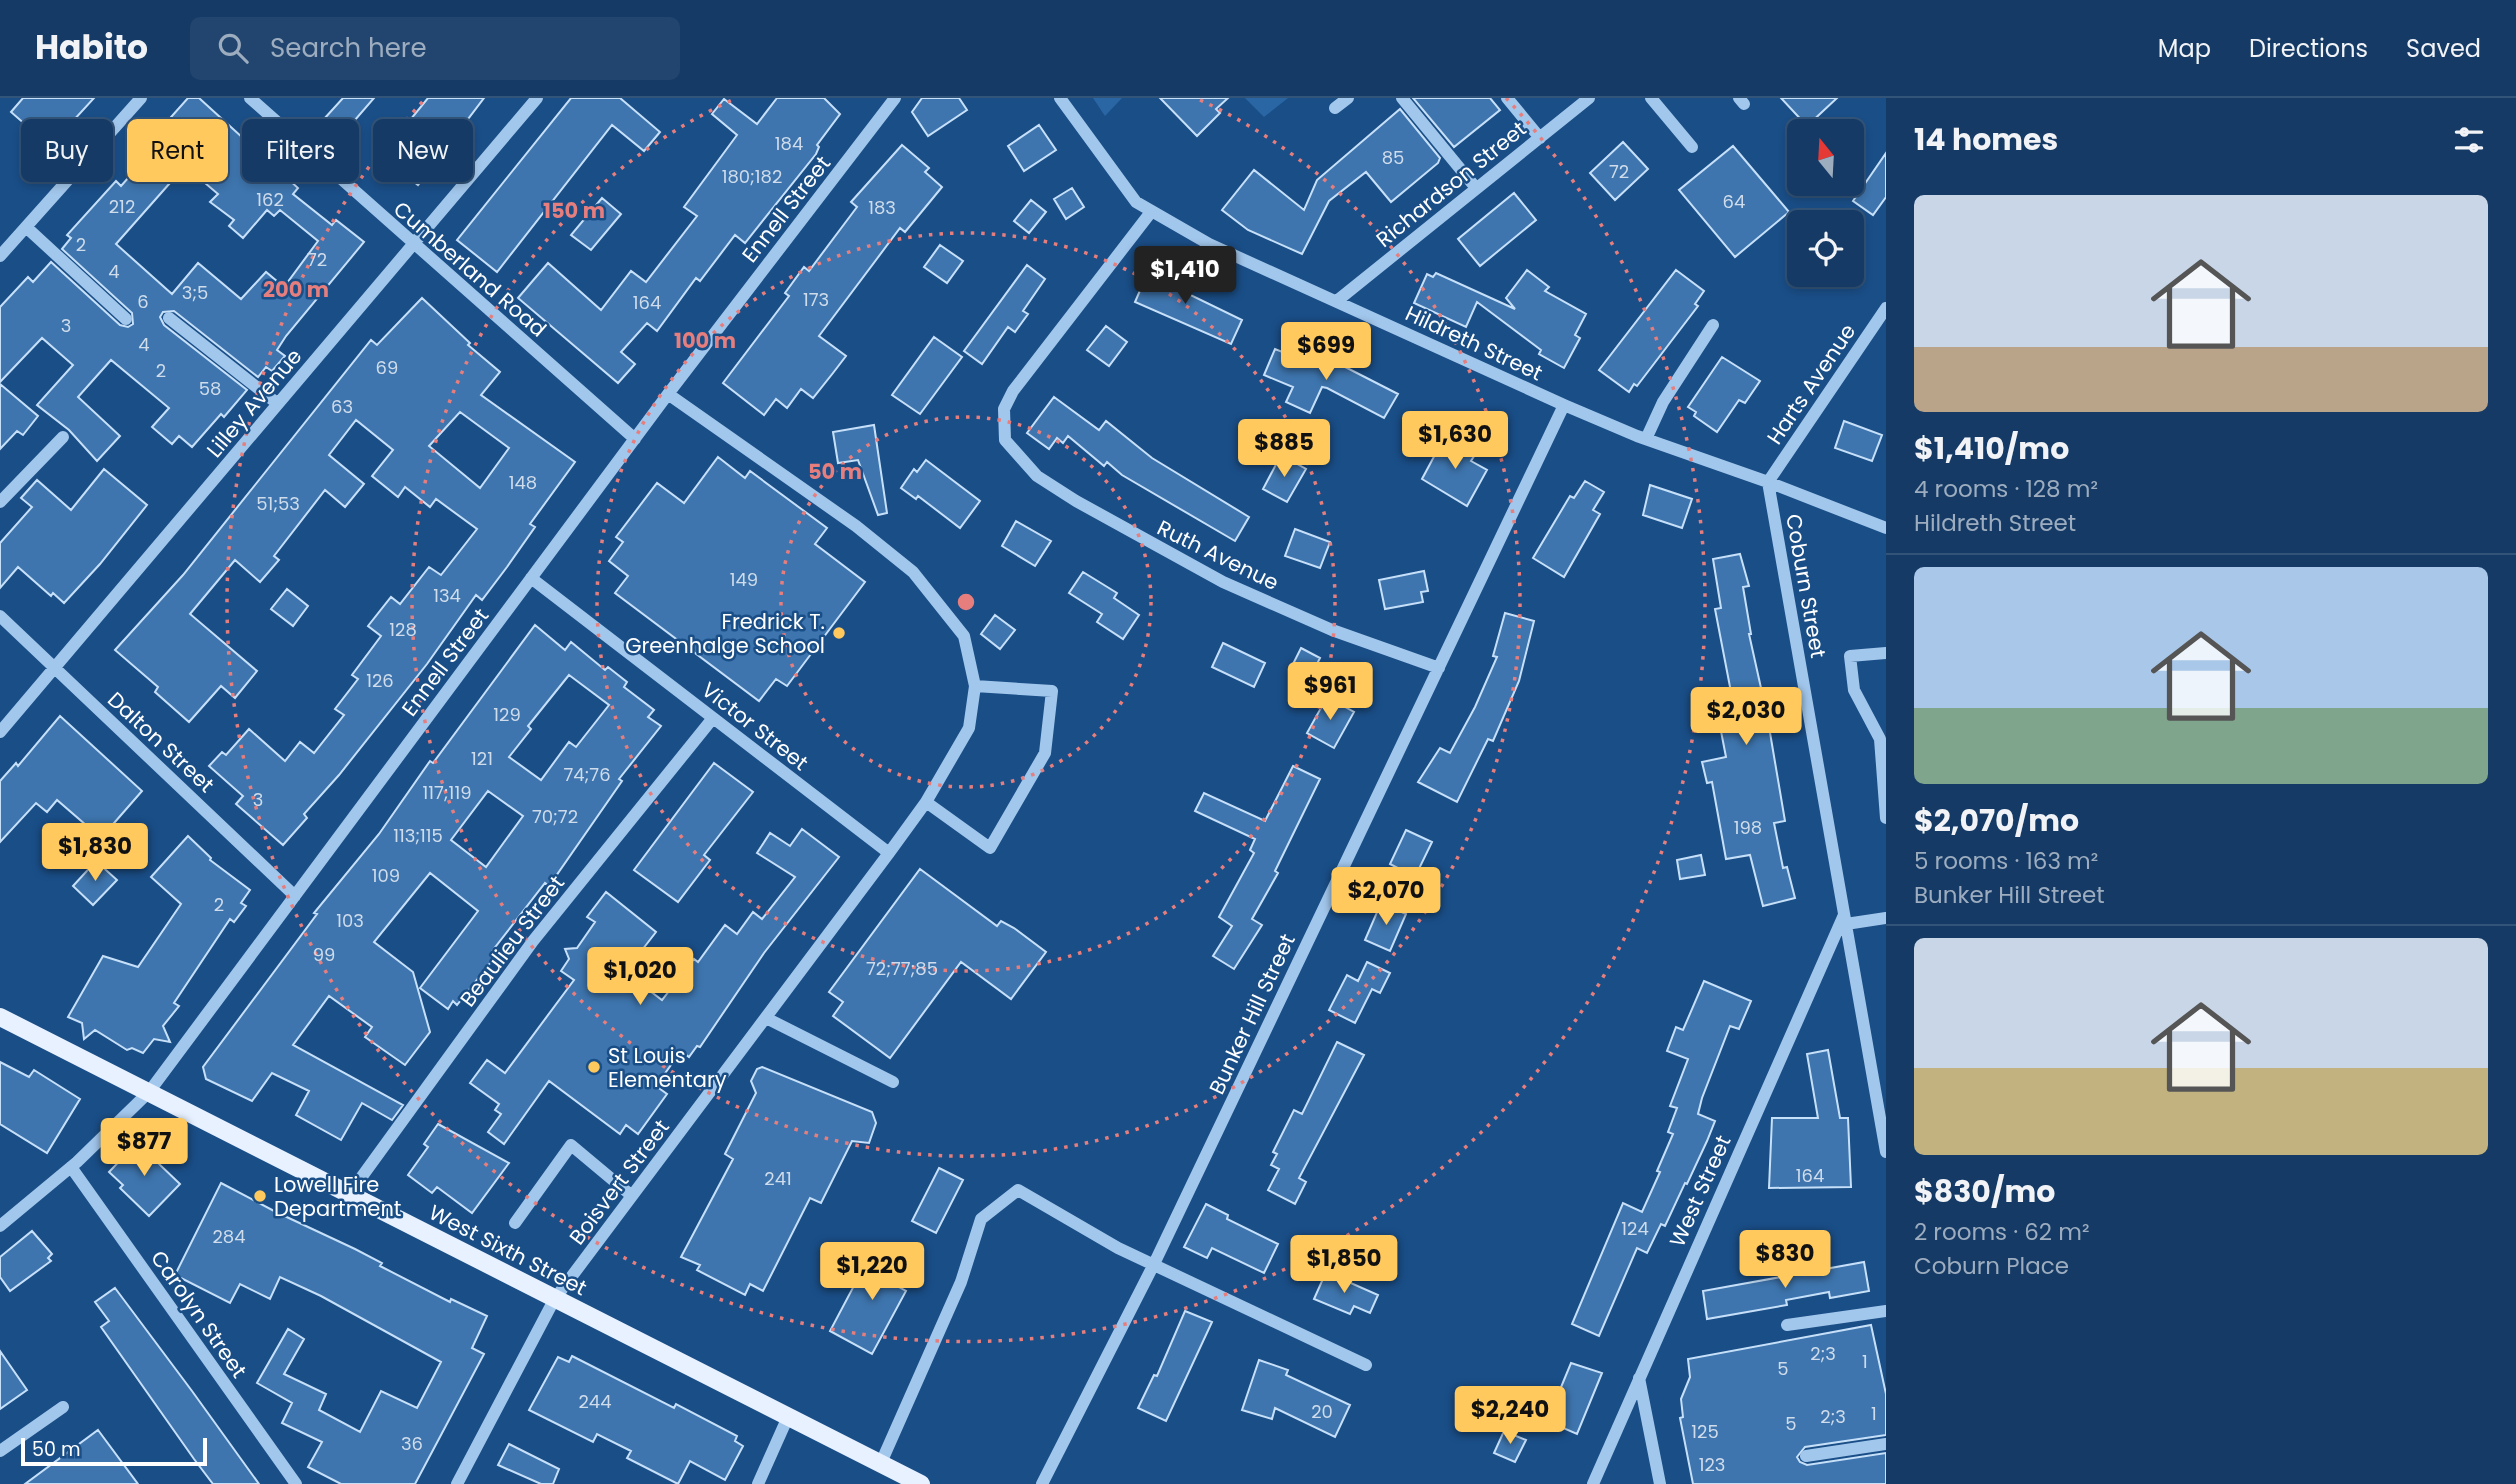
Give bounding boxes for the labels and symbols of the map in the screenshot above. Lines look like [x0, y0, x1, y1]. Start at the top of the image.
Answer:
street label: Richardson Street [1370, 114, 1532, 254]
north arrow [1787, 119, 1864, 196]
house number: 184 [775, 131, 803, 156]
house number: 85 [1382, 145, 1404, 170]
street label: Ennell Street [735, 150, 837, 268]
house number: 72 [1609, 159, 1629, 184]
house number: 180;182 [722, 164, 782, 189]
house number: 162 [256, 187, 284, 212]
house number: 64 [1723, 189, 1745, 214]
house number: 212 [109, 194, 135, 219]
street label: Cumberland Road [387, 195, 553, 343]
house number: 183 [868, 195, 896, 220]
text: 150 m [543, 196, 605, 225]
house number: 2 [76, 232, 86, 257]
pin: $1,410 [1128, 246, 1242, 306]
house number: 72 [307, 247, 327, 272]
house number: 4 [108, 259, 120, 284]
text: 200 m [263, 275, 329, 304]
house number: 3;5 [182, 280, 208, 305]
house number: 173 [803, 287, 829, 312]
house number: 6 [137, 289, 149, 314]
house number: 164 [633, 290, 661, 315]
street label: Hildreth Street [1401, 299, 1547, 387]
house number: 3 [61, 313, 71, 338]
street label: Harts Avenue [1760, 318, 1862, 450]
pin: $699 [1285, 322, 1367, 382]
text: 100 m [674, 326, 736, 355]
house number: 4 [138, 332, 150, 357]
street label: Lilley Avenue [200, 342, 308, 464]
house number: 69 [376, 355, 398, 380]
house number: 2 [156, 358, 166, 383]
house number: 58 [199, 376, 221, 401]
house number: 63 [331, 394, 353, 419]
pin: $1,630 [1398, 412, 1512, 471]
pin: $885 [1243, 420, 1325, 479]
text: 50 m [808, 457, 862, 486]
house number: 148 [509, 470, 537, 495]
house number: 51;53 [256, 491, 300, 516]
street label: Coburn Street [1779, 512, 1833, 660]
street label: Ruth Avenue [1152, 513, 1284, 597]
house number: 149 [730, 567, 758, 592]
house number: 134 [433, 583, 461, 608]
centre of rings [954, 590, 978, 614]
street label: Ennell Street [395, 602, 495, 722]
place label: Fredrick T. Greenhalge School [625, 607, 825, 660]
house number: 128 [389, 617, 417, 642]
marker: Fredrick T. Greenhalge School [831, 625, 847, 641]
pin: $961 [1289, 662, 1371, 722]
house number: 126 [366, 668, 394, 693]
street label: Victor Street [696, 675, 814, 777]
street label: Dalton Street [101, 685, 221, 799]
pin: $2,030 [1689, 688, 1803, 747]
house number: 129 [493, 702, 521, 727]
house number: 121 [471, 746, 493, 771]
house number: 74;76 [563, 762, 611, 787]
house number: 117;119 [423, 780, 471, 805]
house number: 3 [253, 787, 263, 812]
house number: 70;72 [532, 804, 578, 829]
house number: 198 [1734, 815, 1762, 840]
house number: 113;115 [393, 823, 443, 848]
pin: $1,830 [38, 824, 152, 883]
house number: 109 [372, 863, 400, 888]
pin: $2,070 [1329, 868, 1443, 927]
street label: Beaulieu Street [453, 869, 571, 1013]
house number: 2 [214, 892, 224, 917]
house number: 103 [336, 908, 364, 933]
street label: Bunker Hill Street [1202, 929, 1302, 1099]
house number: 99 [313, 942, 335, 967]
pin: $1,020 [583, 948, 697, 1007]
house number: 72;77;85 [866, 956, 938, 981]
place label: St Louis Elementary [608, 1041, 727, 1094]
marker: St Louis Elementary [586, 1059, 602, 1075]
street label: Boisvert Street [562, 1113, 676, 1251]
pin: $877 [103, 1118, 185, 1178]
street label: West Street [1663, 1131, 1737, 1251]
house number: 164 [1796, 1163, 1824, 1188]
house number: 241 [764, 1166, 792, 1191]
place label: Lowell Fire Department [274, 1170, 401, 1223]
marker: Lowell Fire Department [252, 1188, 268, 1204]
street label: West Sixth Street [424, 1198, 592, 1302]
house number: 124 [1621, 1216, 1649, 1241]
house number: 284 [212, 1224, 246, 1249]
pin: $830 [1744, 1230, 1826, 1290]
pin: $1,850 [1287, 1236, 1401, 1295]
pin: $1,220 [815, 1242, 929, 1302]
street label: Carolyn Street [144, 1245, 254, 1383]
house number: 2;3 [1810, 1341, 1836, 1366]
house number: 1 [1862, 1349, 1868, 1374]
house number: 5 [1777, 1356, 1789, 1381]
pin: $2,240 [1453, 1386, 1567, 1446]
house number: 244 [579, 1389, 612, 1414]
house number: 20 [1311, 1399, 1333, 1424]
house number: 1 [1871, 1401, 1877, 1426]
house number: 2;3 [1820, 1404, 1846, 1429]
house number: 5 [1785, 1411, 1797, 1436]
house number: 125 [1691, 1419, 1719, 1444]
house number: 36 [401, 1431, 423, 1456]
scale bar [21, 1435, 206, 1467]
house number: 123 [1699, 1452, 1725, 1477]

